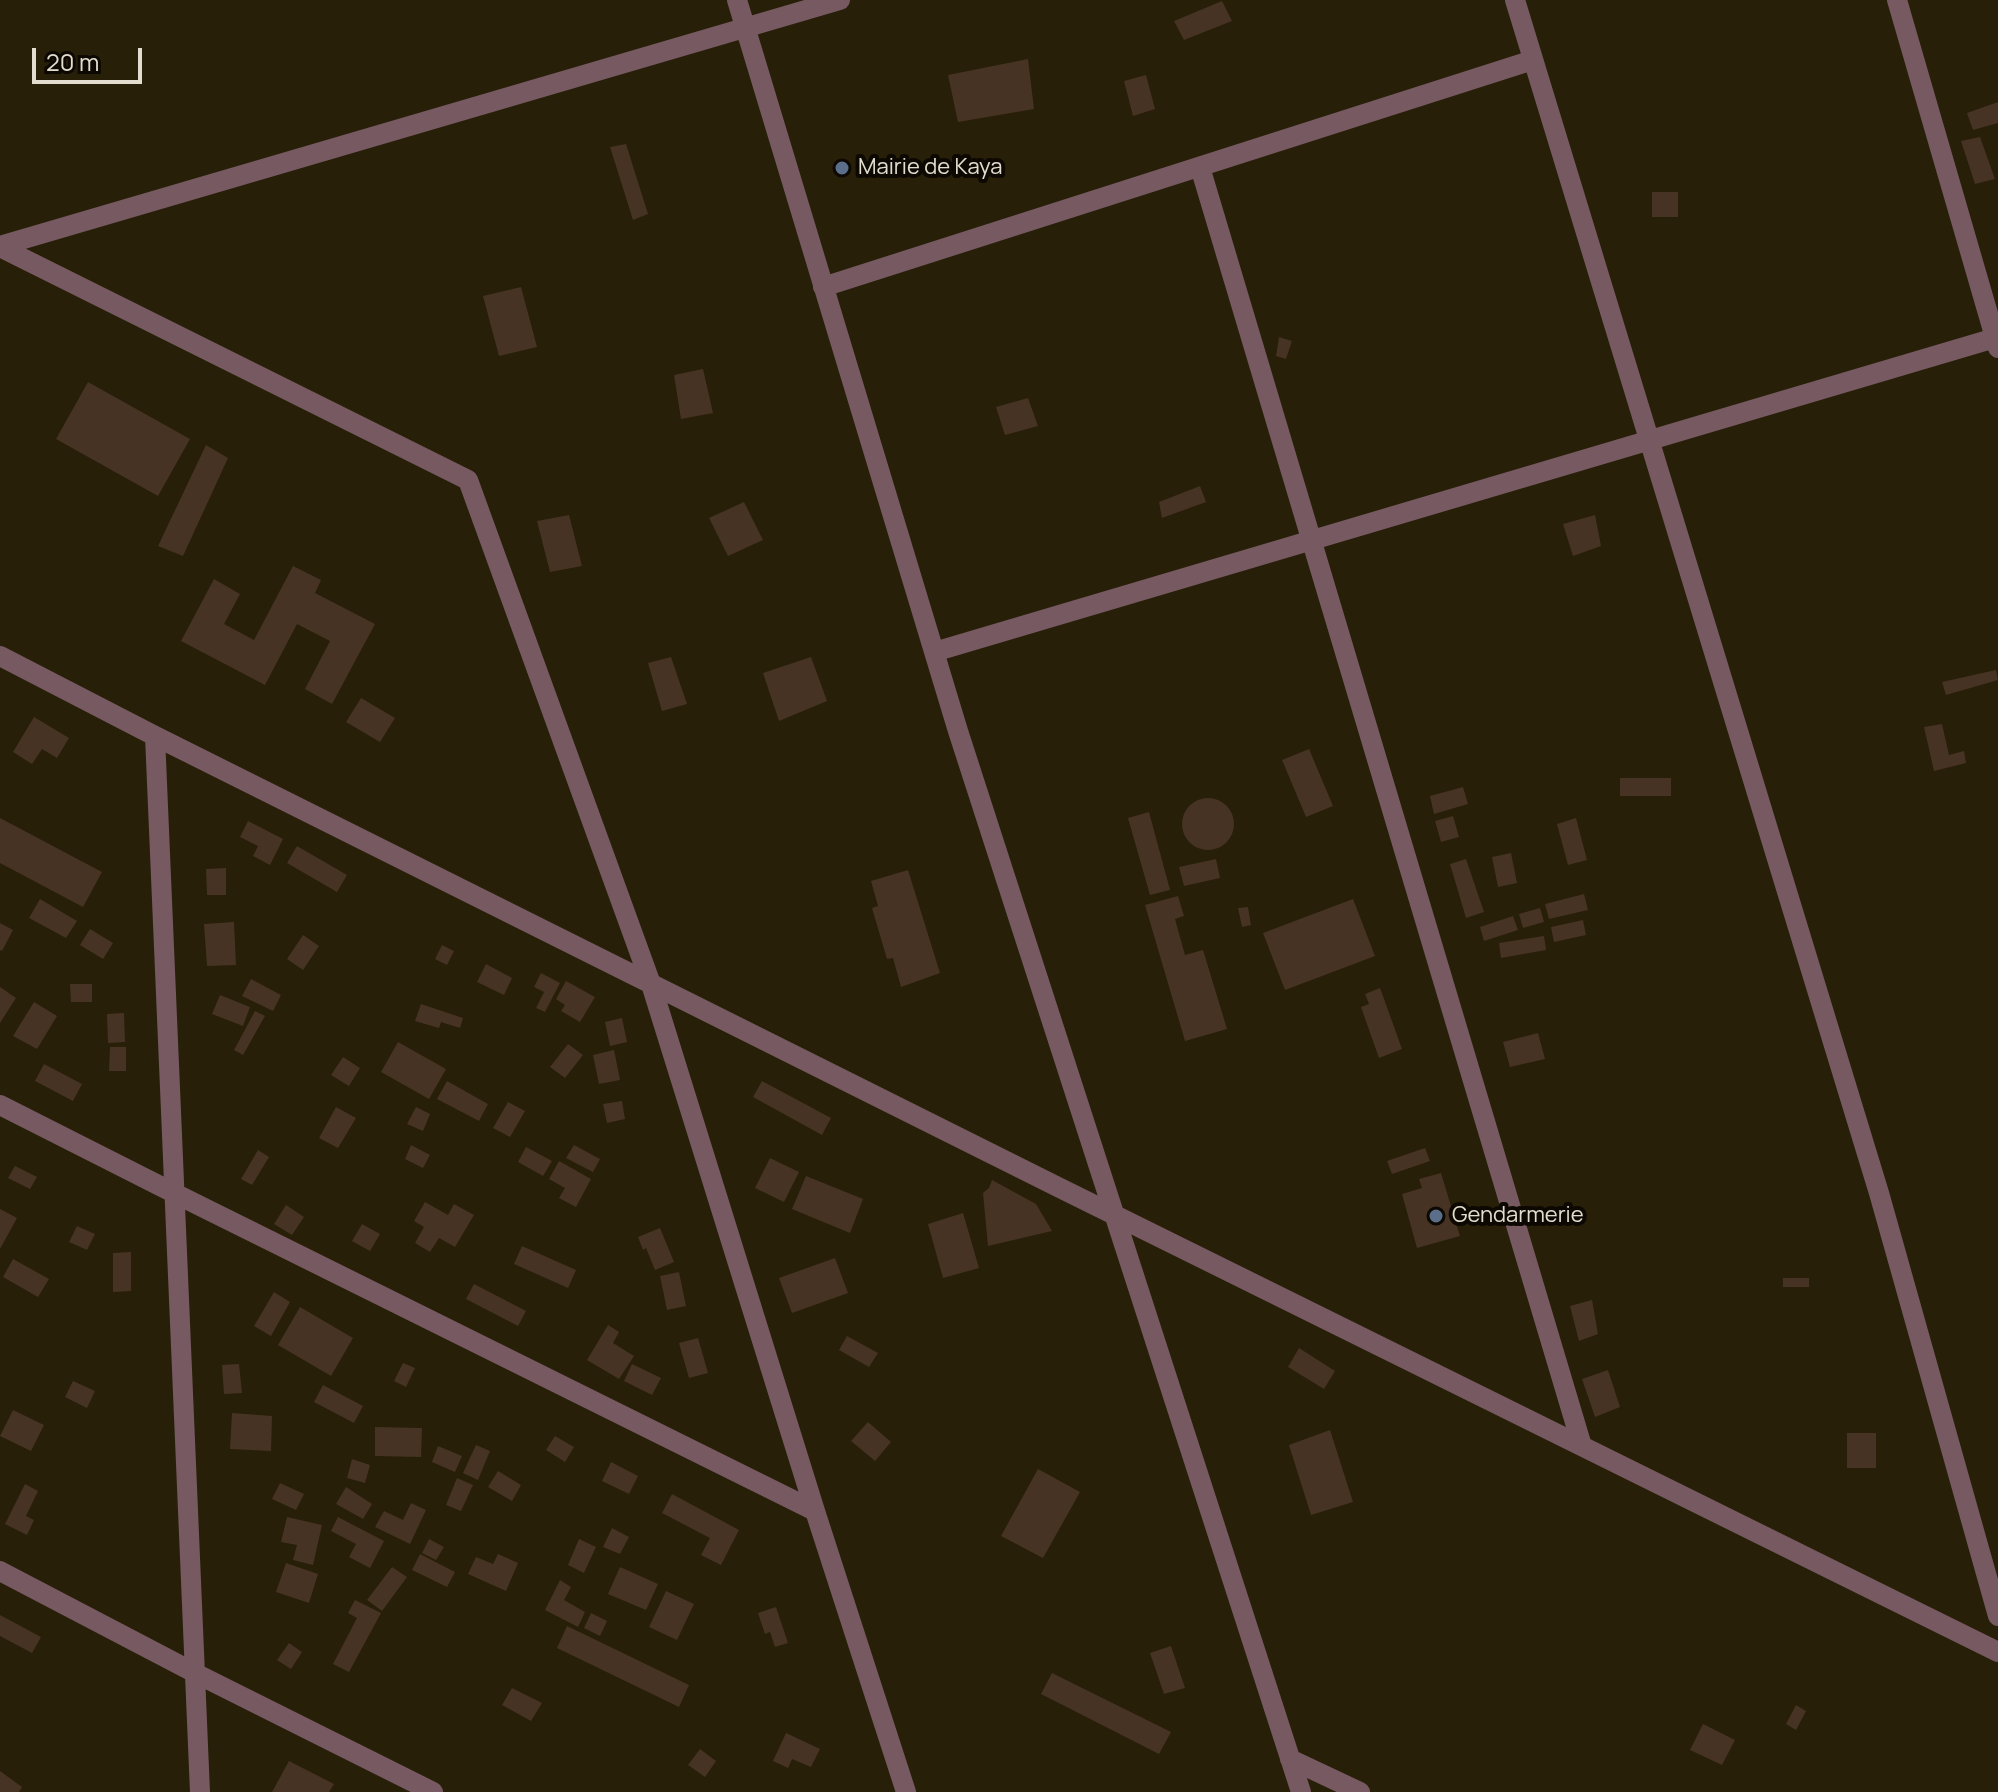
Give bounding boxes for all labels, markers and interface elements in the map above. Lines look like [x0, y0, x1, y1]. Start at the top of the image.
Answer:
scale bar [36, 32, 146, 82]
text: 20 m [46, 45, 99, 78]
place label: Mairie de Kaya [858, 155, 1002, 181]
marker: Mairie de Kaya [833, 159, 851, 177]
place label: Gendarmerie [1452, 1203, 1584, 1229]
marker: Gendarmerie [1427, 1207, 1445, 1225]

